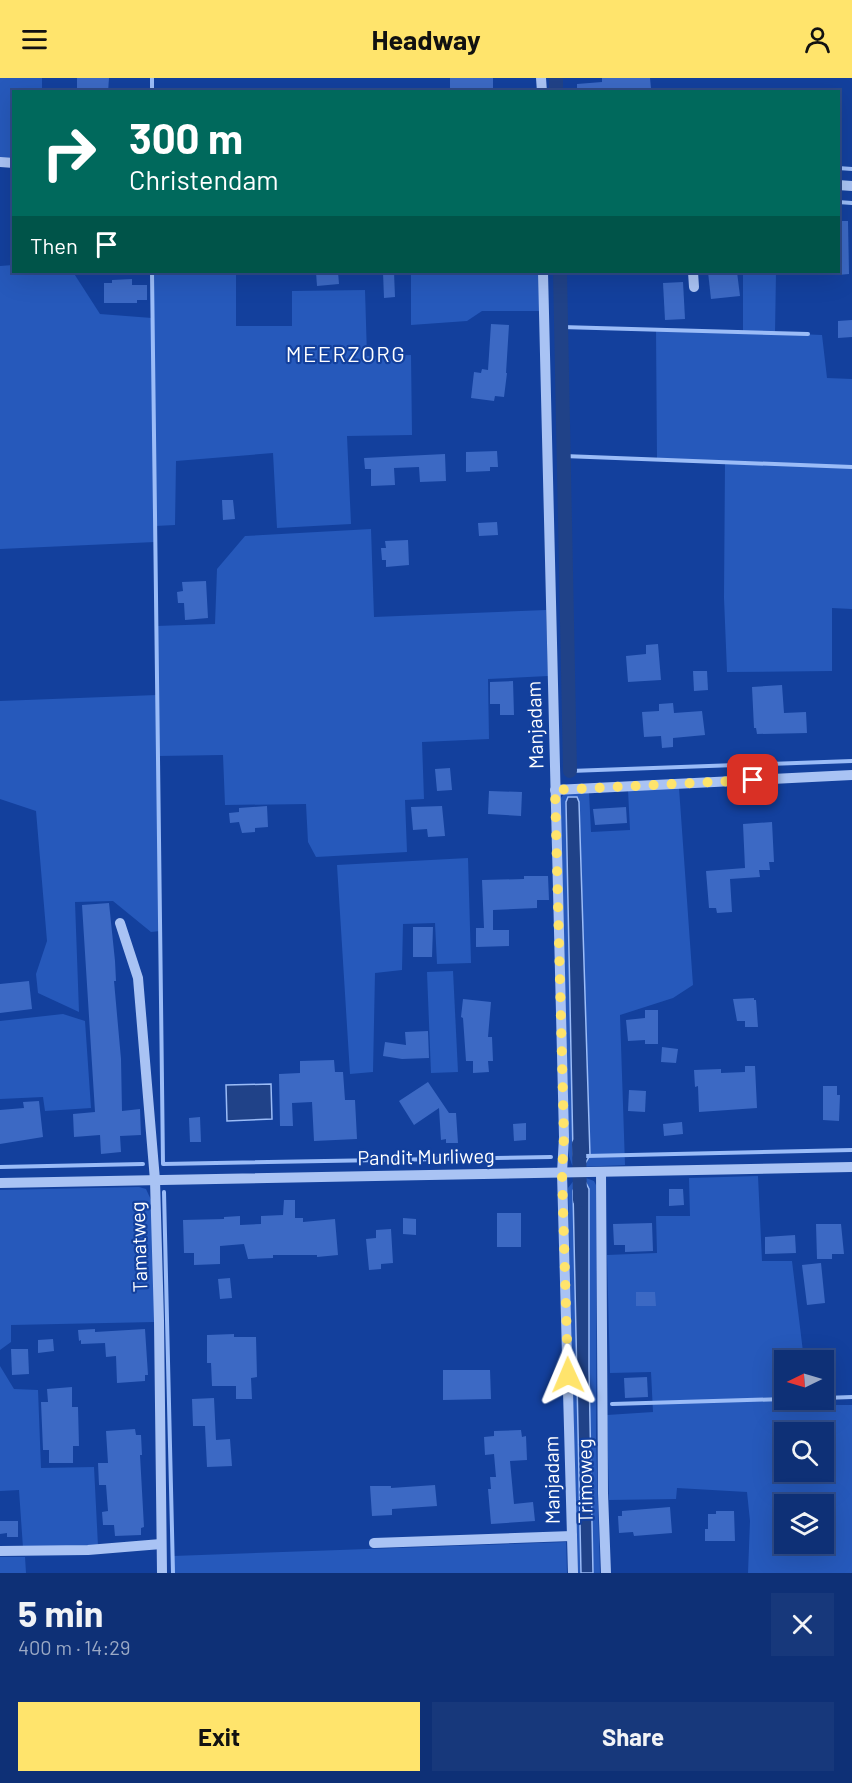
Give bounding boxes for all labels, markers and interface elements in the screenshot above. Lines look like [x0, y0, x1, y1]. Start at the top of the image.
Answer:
icon: menu [18, 23, 51, 56]
text: Headway [372, 23, 481, 55]
icon: person [801, 23, 834, 56]
text: 300 m [129, 112, 243, 162]
icon: right [30, 114, 108, 192]
text: Christendam [129, 163, 279, 195]
icon: arrive [90, 228, 123, 261]
text: Then [30, 232, 78, 258]
district label: MEERZORG [286, 340, 406, 366]
street label: Manjadam [520, 681, 548, 769]
pin [727, 754, 778, 805]
icon: arrive [736, 763, 769, 796]
street label: Pandit Murliweg [357, 1143, 495, 1169]
street label: Tamatweg [124, 1201, 152, 1293]
position arrow [536, 1343, 600, 1407]
north arrow [774, 1350, 834, 1410]
map controls [774, 1350, 834, 1554]
button: search [774, 1422, 834, 1482]
street label: Manjadam [538, 1436, 564, 1524]
street label: Trimoweg [571, 1438, 597, 1524]
button: layers [774, 1494, 834, 1554]
text: 5 min [18, 1591, 104, 1634]
button: close [771, 1593, 834, 1656]
text: 400 m · 14:29 [18, 1635, 130, 1659]
button: Exit [18, 1702, 420, 1771]
button: Share [432, 1702, 834, 1771]

